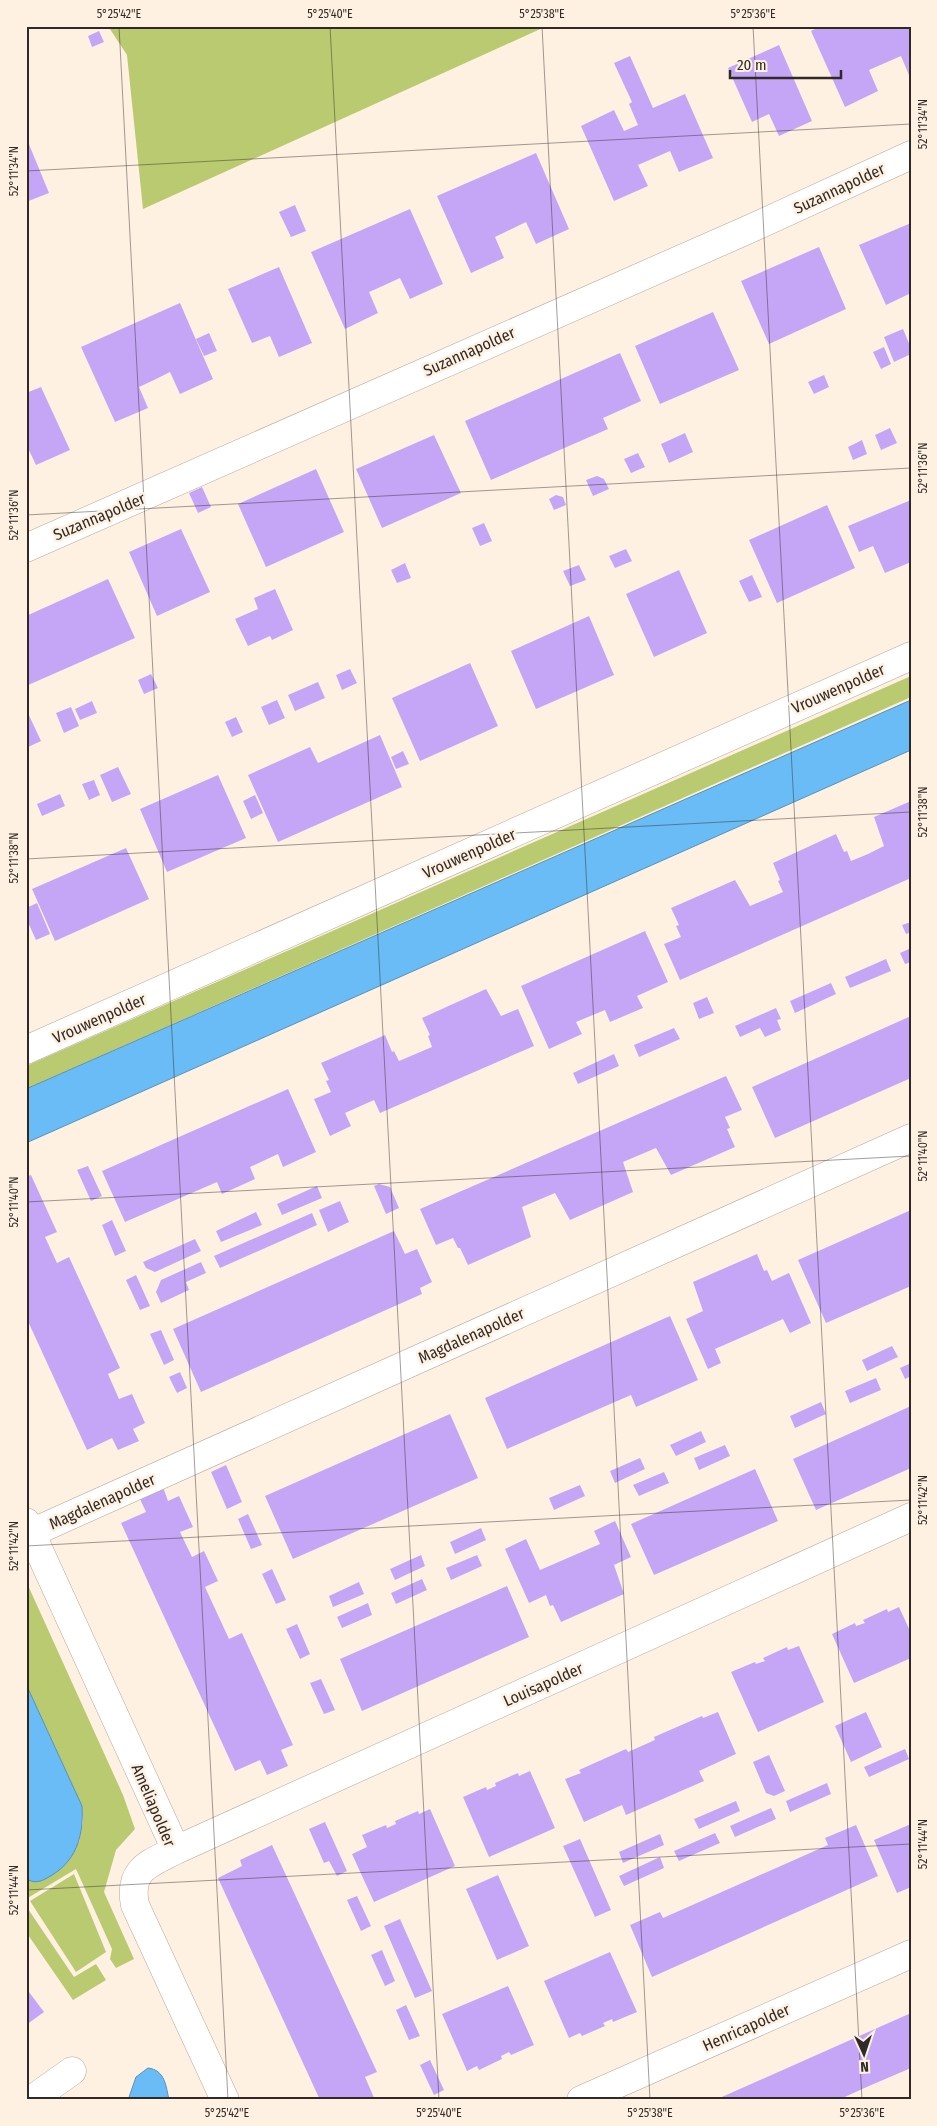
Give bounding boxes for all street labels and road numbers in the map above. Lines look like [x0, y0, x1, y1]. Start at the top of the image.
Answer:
street label: Suzannapolder [791, 159, 888, 218]
street label: Suzannapolder [421, 323, 518, 380]
street label: Suzannapolder [50, 488, 148, 544]
street label: Vrouwenpolder [789, 659, 888, 717]
street label: Vrouwenpolder [420, 824, 519, 882]
street label: Vrouwenpolder [50, 989, 149, 1047]
street label: Magdalenapolder [415, 1303, 528, 1367]
street label: Magdalenapolder [46, 1469, 159, 1533]
street label: Louisapolder [500, 1658, 586, 1710]
street label: Ameliapolder [128, 1761, 180, 1850]
street label: Henricapolder [700, 2000, 793, 2055]

